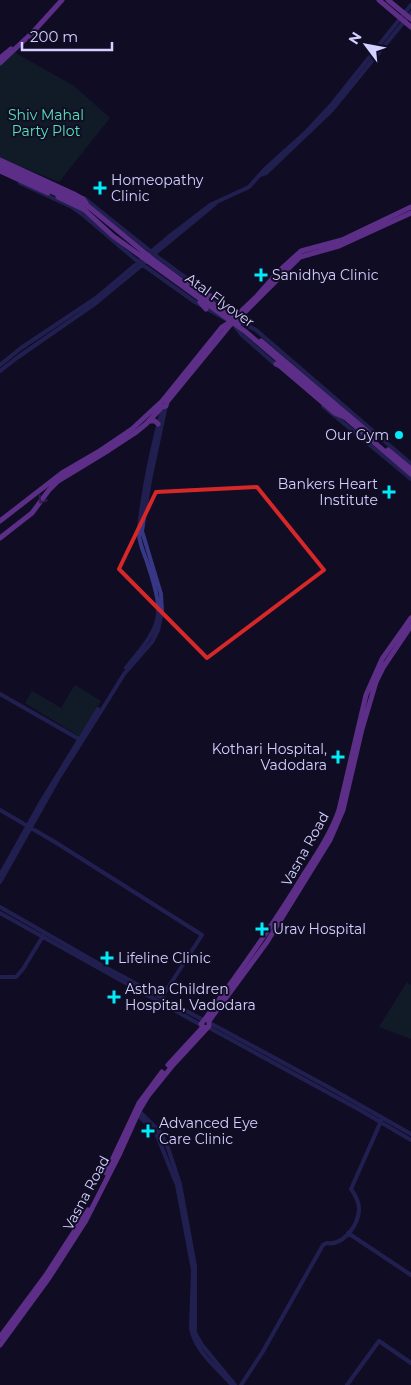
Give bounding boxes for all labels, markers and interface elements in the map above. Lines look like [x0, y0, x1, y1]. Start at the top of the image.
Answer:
scale bar [22, 20, 112, 52]
north arrow [341, 20, 391, 70]
text: 200 m [30, 27, 78, 46]
text: N [344, 29, 366, 48]
park label: Shiv Mahal Party Plot [8, 106, 84, 140]
place label: Homeopathy Clinic [111, 171, 204, 205]
marker: Homeopathy Clinic [93, 181, 107, 195]
place label: Sanidhya Clinic [272, 266, 379, 284]
marker: Sanidhya Clinic [254, 268, 268, 282]
street label: Atal Flyover [182, 269, 258, 331]
place label: Our Gym [325, 426, 389, 444]
marker: Our Gym [393, 429, 405, 441]
place label: Bankers Heart Institute [278, 475, 378, 509]
marker: Bankers Heart Institute [382, 485, 396, 499]
one-way arrow [39, 495, 48, 504]
place label: Kothari Hospital, Vadodara [212, 740, 327, 774]
marker: Kothari Hospital, Vadodara [331, 750, 345, 764]
street label: Vasna Road [277, 809, 333, 889]
place label: Urav Hospital [273, 920, 366, 938]
marker: Urav Hospital [255, 922, 269, 936]
place label: Lifeline Clinic [118, 949, 211, 967]
marker: Lifeline Clinic [100, 951, 114, 965]
place label: Astha Children Hospital, Vadodara [125, 980, 256, 1014]
marker: Astha Children Hospital, Vadodara [107, 990, 121, 1004]
place label: Advanced Eye Care Clinic [159, 1114, 258, 1148]
marker: Advanced Eye Care Clinic [141, 1124, 155, 1138]
street label: Vasna Road [59, 1153, 113, 1233]

